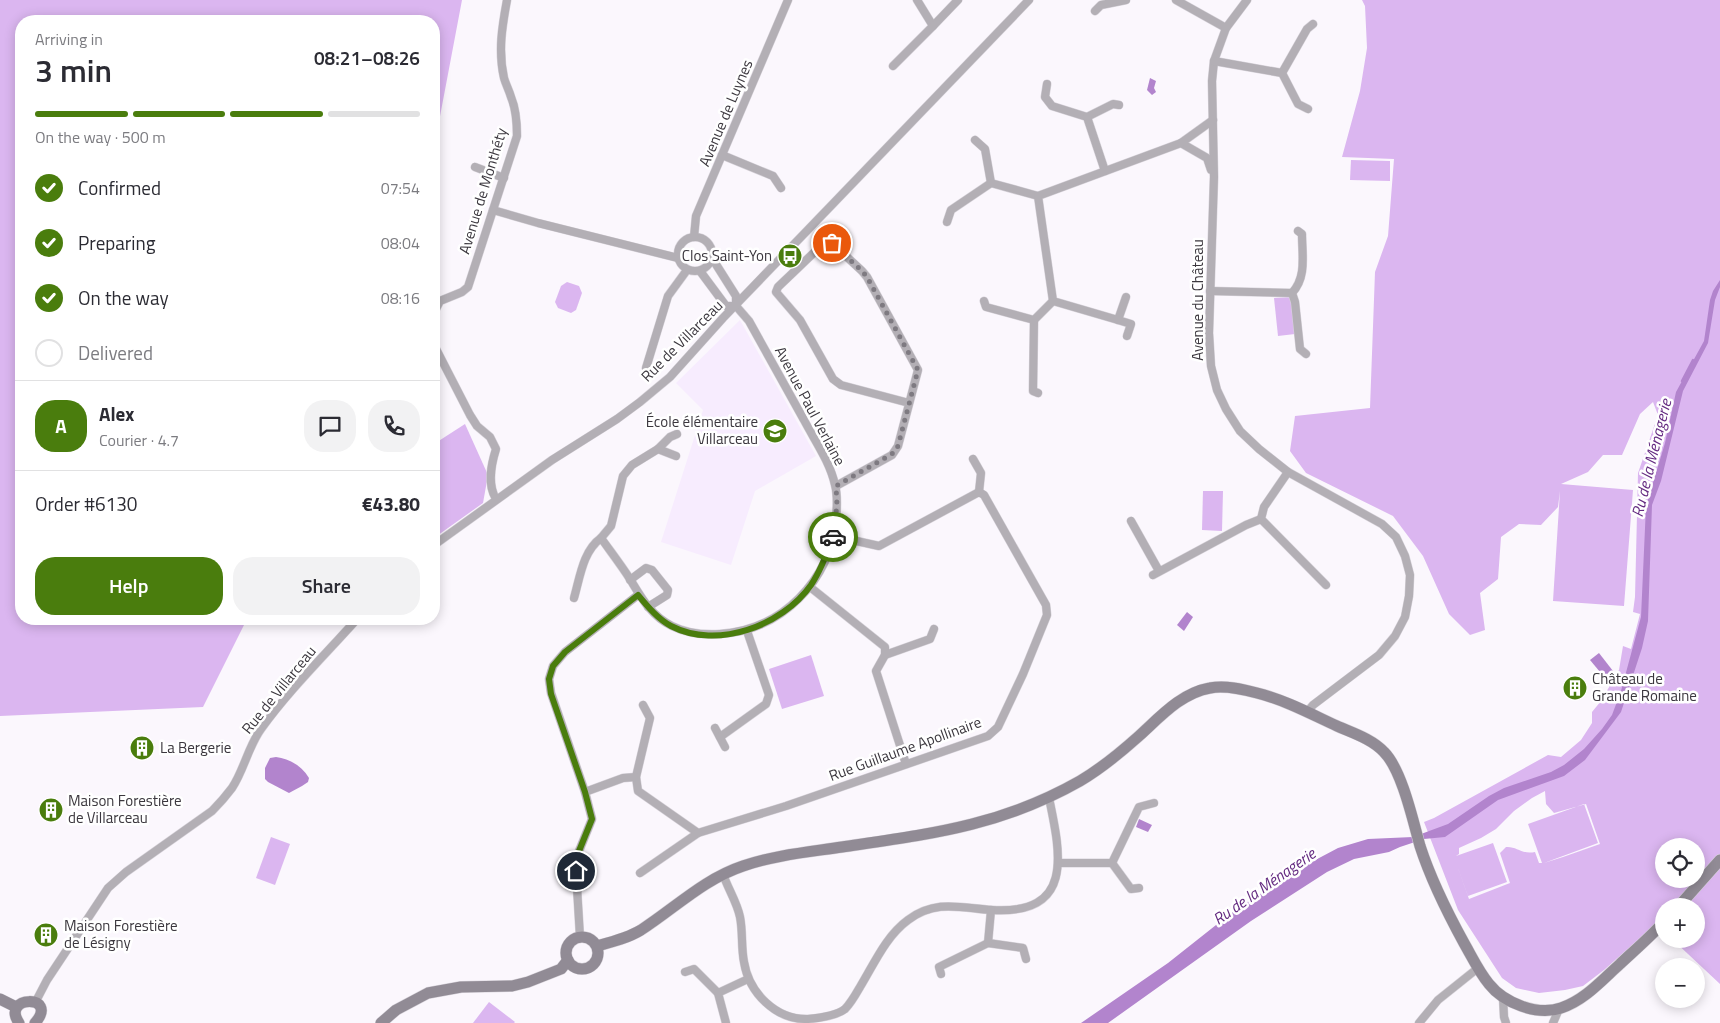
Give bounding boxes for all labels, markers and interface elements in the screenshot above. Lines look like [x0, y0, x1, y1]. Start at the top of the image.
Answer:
text: Arriving in [35, 27, 103, 51]
text: 08:21–08:26 [314, 43, 420, 72]
text: 3 min [35, 46, 112, 94]
street label: Avenue de Luynes [693, 56, 758, 170]
text: On the way · 500 m [35, 125, 166, 149]
street label: Avenue de Monthéty [452, 125, 513, 257]
text: Confirmed [78, 173, 161, 202]
icon: check [35, 174, 63, 202]
text: 07:54 [381, 176, 420, 200]
pin [811, 222, 853, 264]
text: Preparing [78, 228, 155, 257]
icon: check [35, 229, 63, 257]
icon: bag [818, 229, 846, 257]
text: 08:04 [381, 231, 420, 255]
street label: Avenue du Château [1186, 239, 1209, 361]
bus stop icon: Clos Saint-Yon [777, 243, 803, 269]
place label: Clos Saint-Yon [682, 244, 772, 267]
text: On the way [78, 283, 169, 312]
icon: check [35, 284, 63, 312]
text: 08:16 [381, 286, 420, 310]
street label: Rue de Villarceau [635, 294, 728, 387]
text: Delivered [78, 338, 153, 367]
street label: Avenue Paul Verlaine [769, 342, 852, 470]
water label: Ru de la Ménagerie [1625, 395, 1678, 519]
text: Alex [99, 399, 134, 428]
button: chat [304, 400, 356, 452]
button: phone [368, 400, 420, 452]
place label: École élémentaire Villarceau [646, 410, 758, 450]
text: A [55, 411, 67, 440]
school or university icon: École élémentaire Villarceau [762, 418, 788, 444]
text: Courier · 4.7 [99, 428, 179, 452]
text: Order #6130 [35, 489, 137, 518]
text: €43.80 [362, 489, 420, 518]
courier [808, 512, 858, 562]
icon: car [819, 523, 847, 551]
button: Help [35, 557, 223, 615]
button: Share [233, 557, 420, 615]
street label: Rue de Villarceau [236, 641, 321, 739]
place label: Château de Grande Romaine [1592, 667, 1697, 707]
building icon: Château de Grande Romaine [1562, 675, 1588, 701]
street label: Rue Guillaume Apollinaire [825, 710, 984, 787]
building icon: La Bergerie [129, 735, 155, 761]
place label: La Bergerie [160, 736, 231, 759]
place label: Maison Forestière de Villarceau [68, 789, 182, 829]
building icon: Maison Forestière de Villarceau [38, 797, 64, 823]
map controls [1655, 838, 1705, 1008]
button: locate [1655, 838, 1705, 888]
water label: Ru de la Ménagerie [1208, 841, 1322, 930]
pin [555, 850, 597, 892]
icon: home [562, 857, 590, 885]
button: + [1655, 898, 1705, 948]
place label: Maison Forestière de Lésigny [64, 914, 178, 954]
building icon: Maison Forestière de Lésigny [33, 922, 59, 948]
button: − [1655, 958, 1705, 1008]

